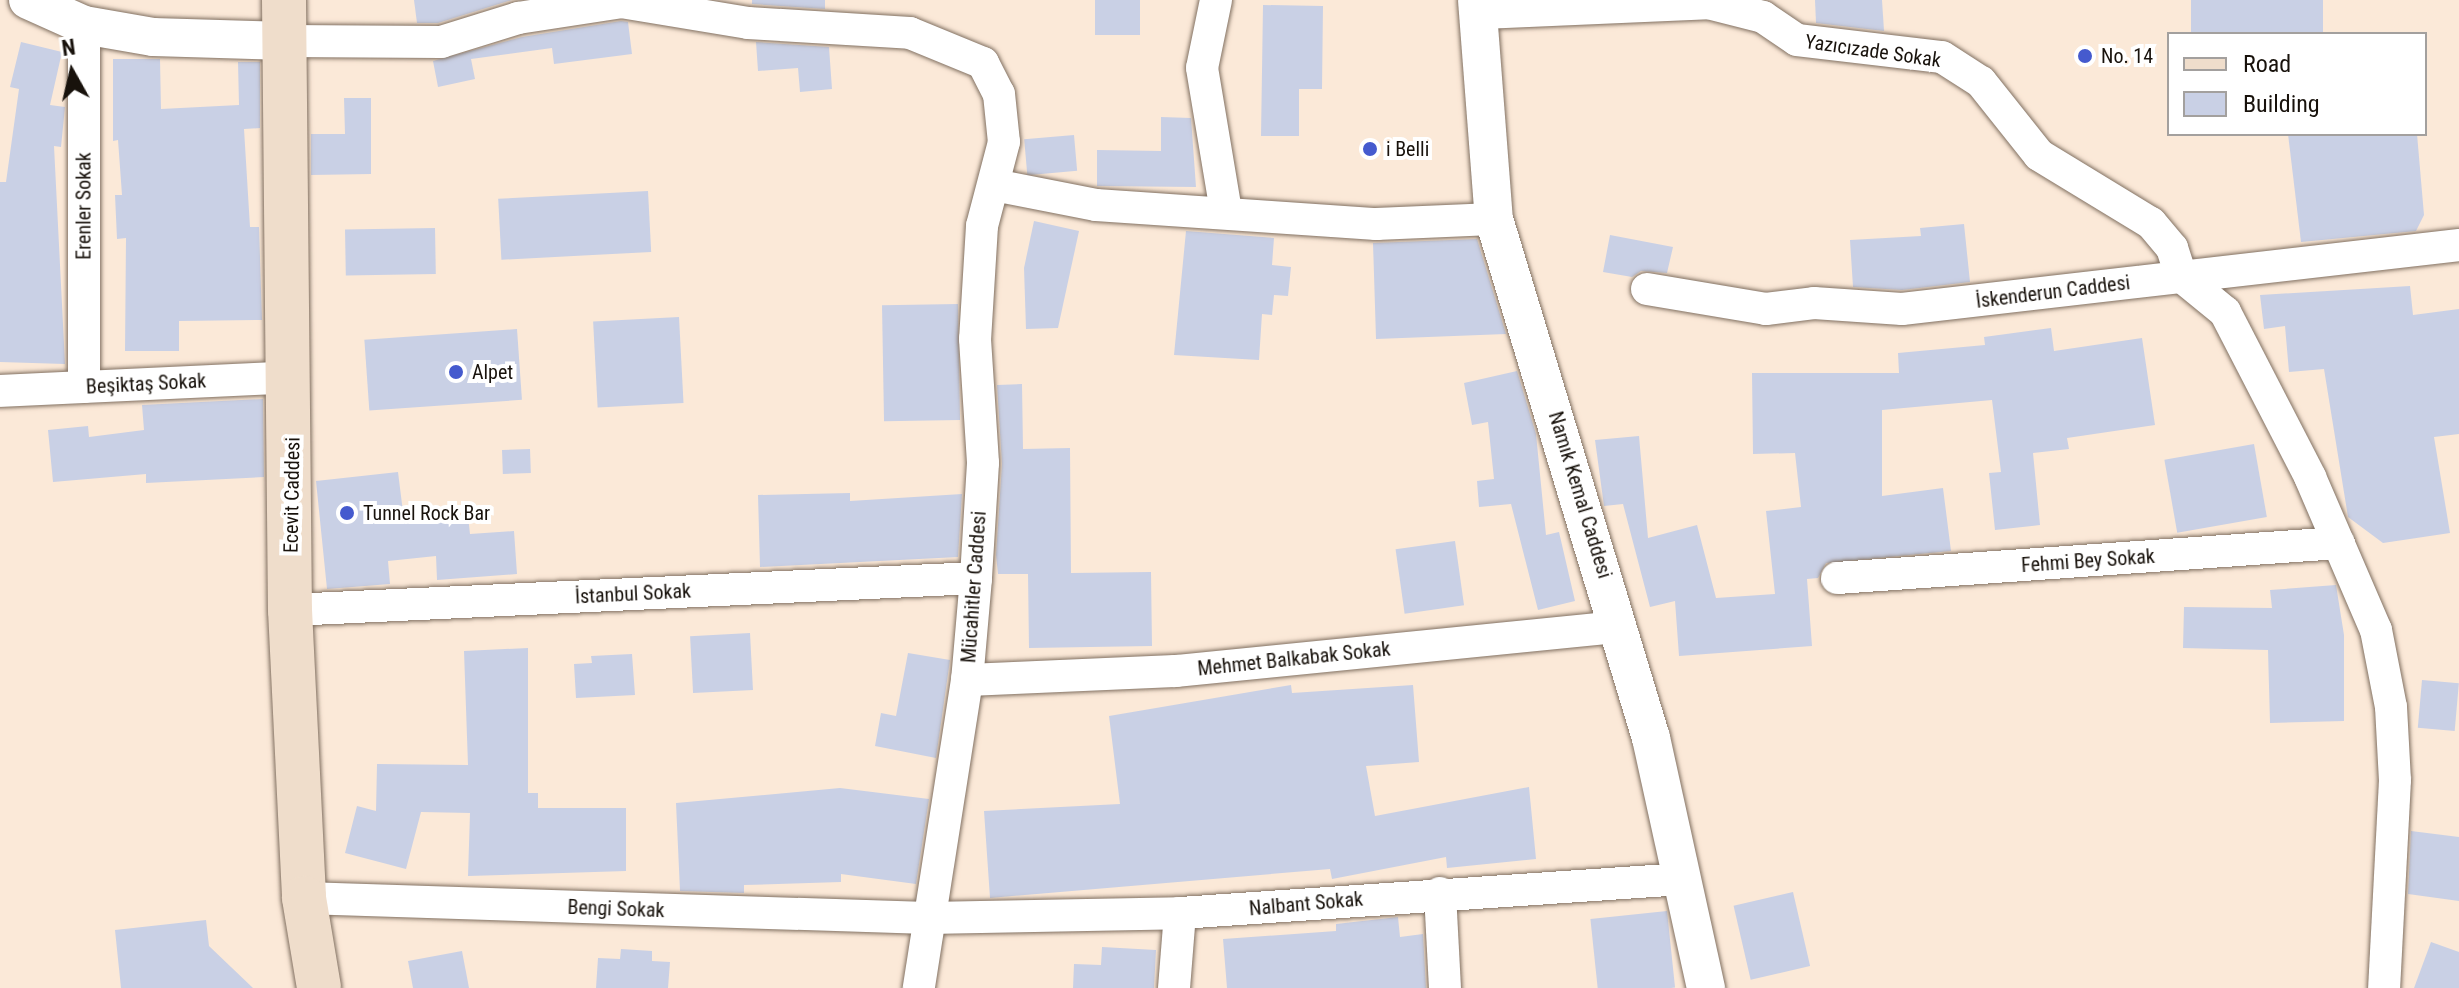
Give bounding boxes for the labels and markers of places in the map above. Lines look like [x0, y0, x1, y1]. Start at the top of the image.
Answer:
place label: No. 14 [2101, 44, 2153, 68]
marker: No. 14 [2076, 47, 2094, 65]
place label: i Belli [1386, 137, 1429, 161]
marker: i Belli [1361, 140, 1379, 158]
place label: Alpet [472, 360, 513, 384]
marker: Alpet [447, 363, 465, 381]
place label: Tunnel Rock Bar [363, 501, 490, 525]
marker: Tunnel Rock Bar [338, 504, 356, 522]

